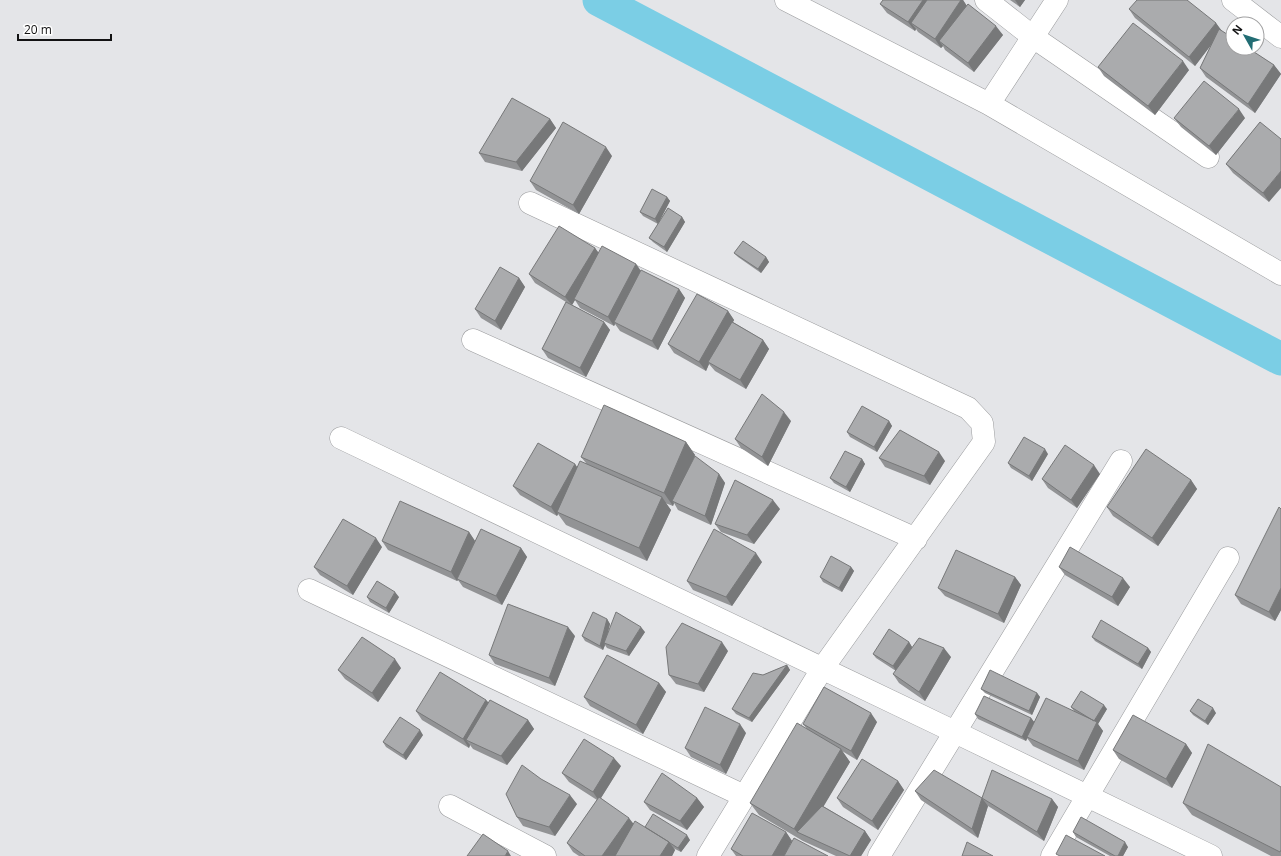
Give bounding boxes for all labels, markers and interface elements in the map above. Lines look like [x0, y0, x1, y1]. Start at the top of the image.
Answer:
scale bar [18, 16, 111, 42]
north arrow [1225, 16, 1265, 56]
text: 20 m [24, 21, 52, 38]
text: N [1228, 21, 1245, 38]

